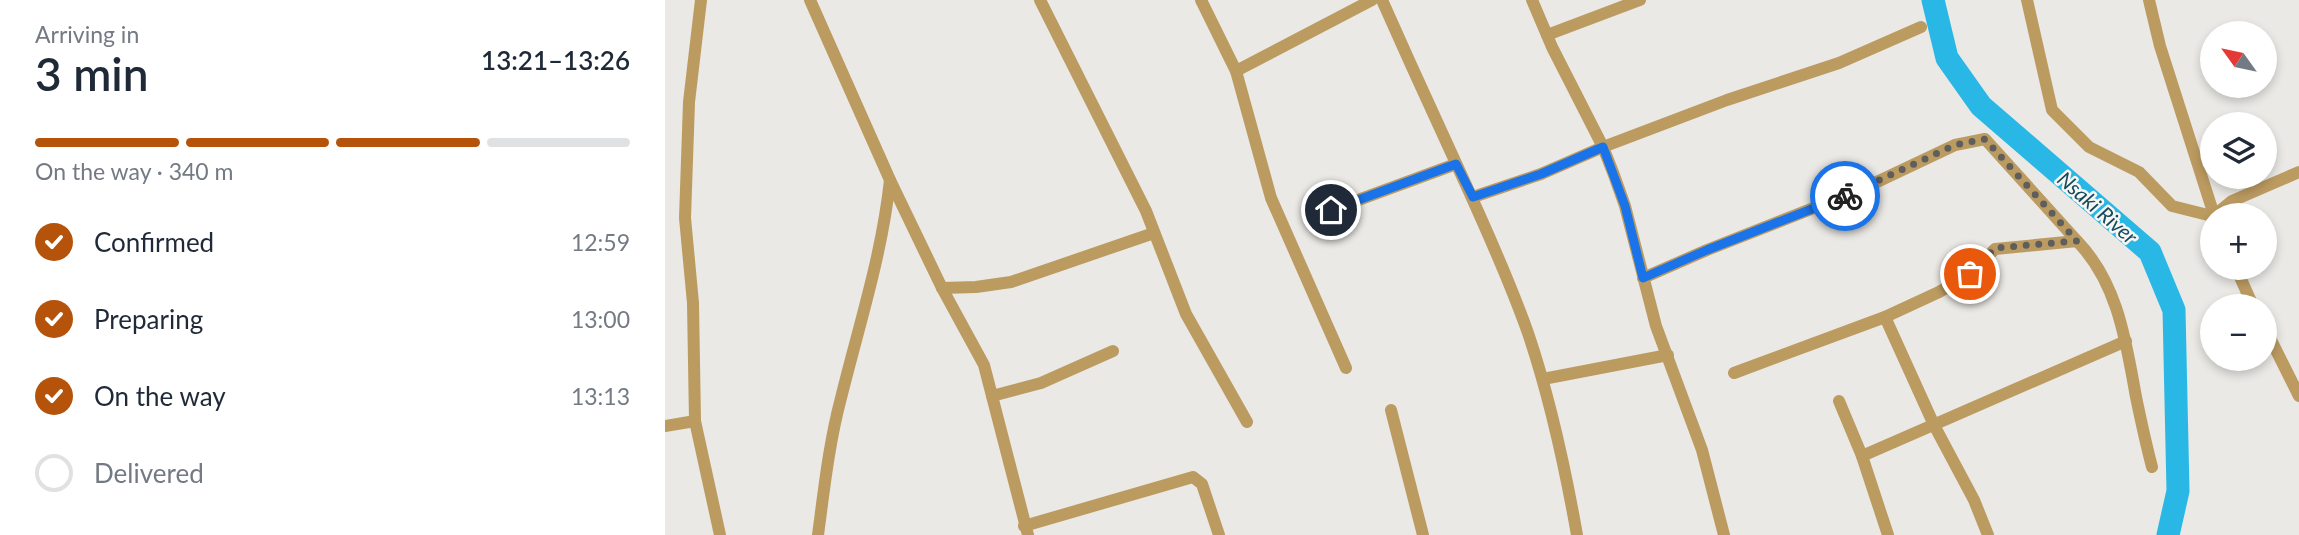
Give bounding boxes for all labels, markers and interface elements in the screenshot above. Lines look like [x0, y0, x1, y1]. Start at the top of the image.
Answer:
text: Arriving in [35, 20, 139, 48]
north arrow [2200, 21, 2277, 98]
map controls [2200, 21, 2277, 371]
text: 13:21–13:26 [481, 44, 630, 76]
text: 3 min [35, 46, 149, 101]
button: layers [2200, 112, 2277, 189]
text: On the way · 340 m [35, 157, 234, 185]
courier [1810, 161, 1880, 231]
water label: Nsaki River [2053, 166, 2144, 249]
icon: bike [1826, 177, 1864, 215]
pin [1301, 180, 1361, 240]
icon: home [1312, 191, 1350, 229]
button: + [2200, 203, 2277, 280]
icon: check [35, 223, 73, 261]
text: Confirmed [94, 226, 214, 258]
text: 12:59 [571, 228, 630, 256]
pin [1940, 244, 2000, 304]
icon: bag [1951, 255, 1989, 293]
button: − [2200, 294, 2277, 371]
icon: check [35, 300, 73, 338]
text: Preparing [94, 303, 203, 335]
text: 13:00 [571, 305, 630, 333]
icon: check [35, 377, 73, 415]
text: On the way [94, 380, 226, 412]
text: 13:13 [571, 382, 630, 410]
text: Delivered [94, 457, 204, 489]

